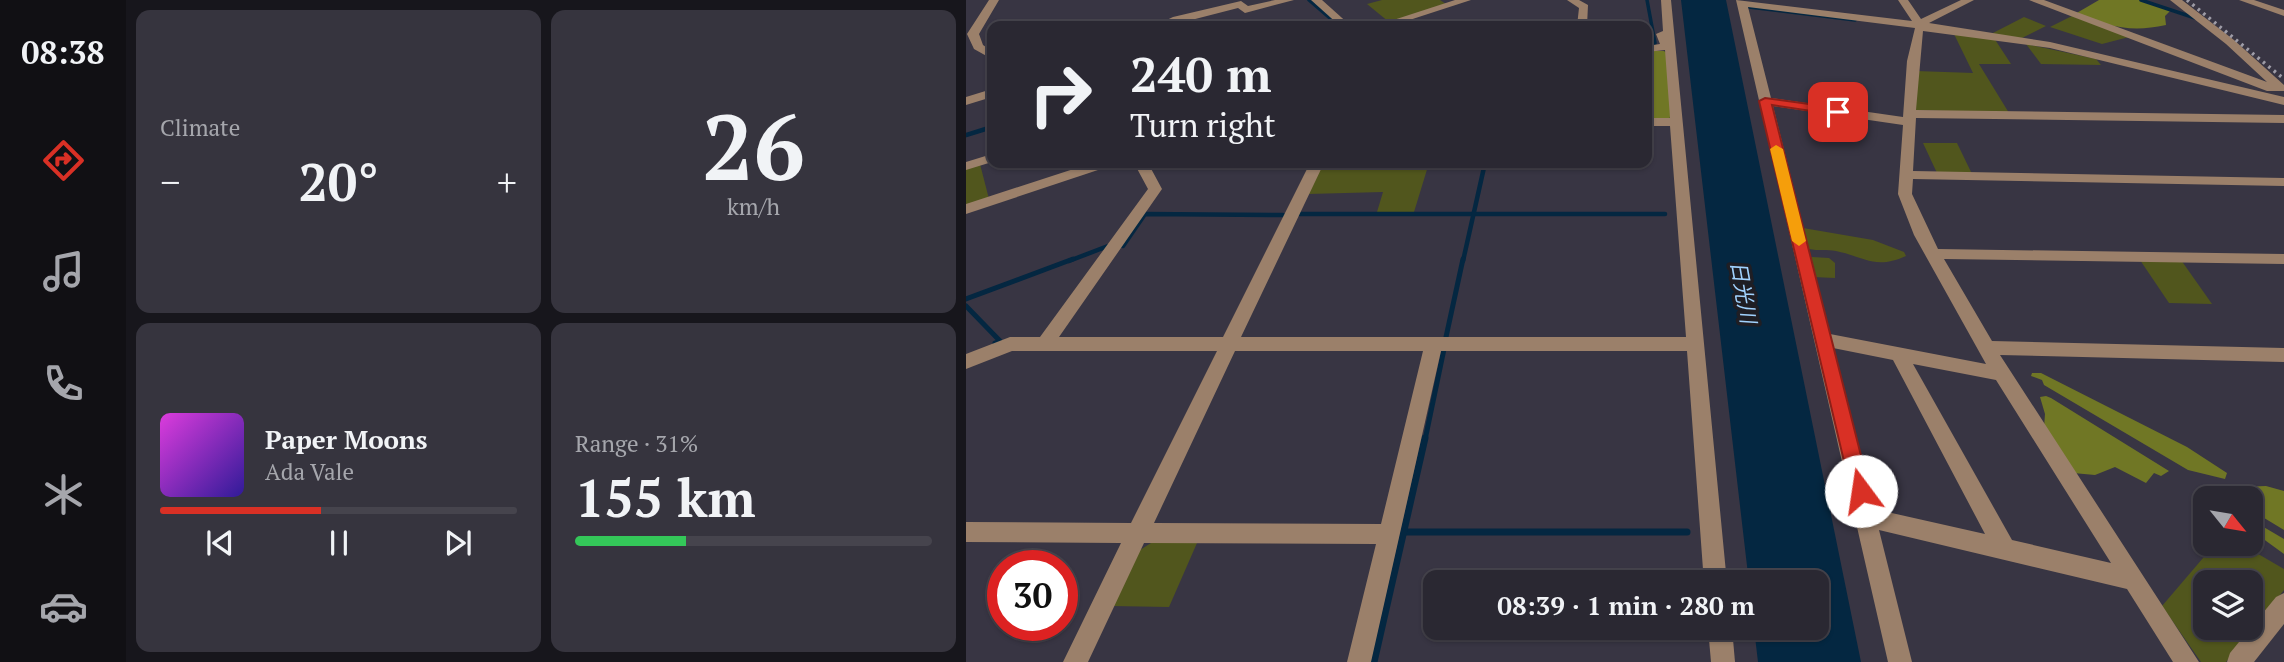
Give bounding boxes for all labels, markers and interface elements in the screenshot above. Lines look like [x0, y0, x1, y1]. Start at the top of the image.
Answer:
text: 08:38 [21, 31, 105, 73]
text: 240 m [1130, 41, 1272, 106]
icon: right [1015, 49, 1106, 140]
pin [1808, 82, 1868, 142]
text: 26 [702, 85, 805, 206]
icon: arrive [1819, 93, 1857, 131]
text: Turn right [1130, 104, 1276, 146]
text: Climate [160, 112, 240, 143]
icon: directions [39, 136, 88, 185]
text: 20° [298, 147, 379, 216]
text: − [160, 157, 180, 207]
text: + [497, 157, 517, 207]
text: km/h [727, 191, 780, 222]
icon: music [39, 247, 88, 296]
water label: 日光川 [1725, 259, 1764, 327]
icon: phone [39, 359, 88, 408]
text: Paper Moons [265, 422, 428, 456]
text: Range · 31% [575, 428, 698, 459]
position arrow [1824, 454, 1898, 528]
text: Ada Vale [265, 456, 354, 487]
text: 155 km [575, 463, 756, 532]
icon: climate [39, 470, 88, 519]
north arrow [2193, 486, 2263, 556]
map controls [2193, 486, 2263, 640]
icon: previous [201, 524, 239, 562]
icon: pause [320, 524, 358, 562]
icon: next [439, 524, 477, 562]
speed limit sign: 30 [987, 550, 1078, 641]
button: layers [2193, 570, 2263, 640]
icon: car [39, 582, 88, 631]
text: 08:39 · 1 min · 280 m [1497, 588, 1755, 622]

